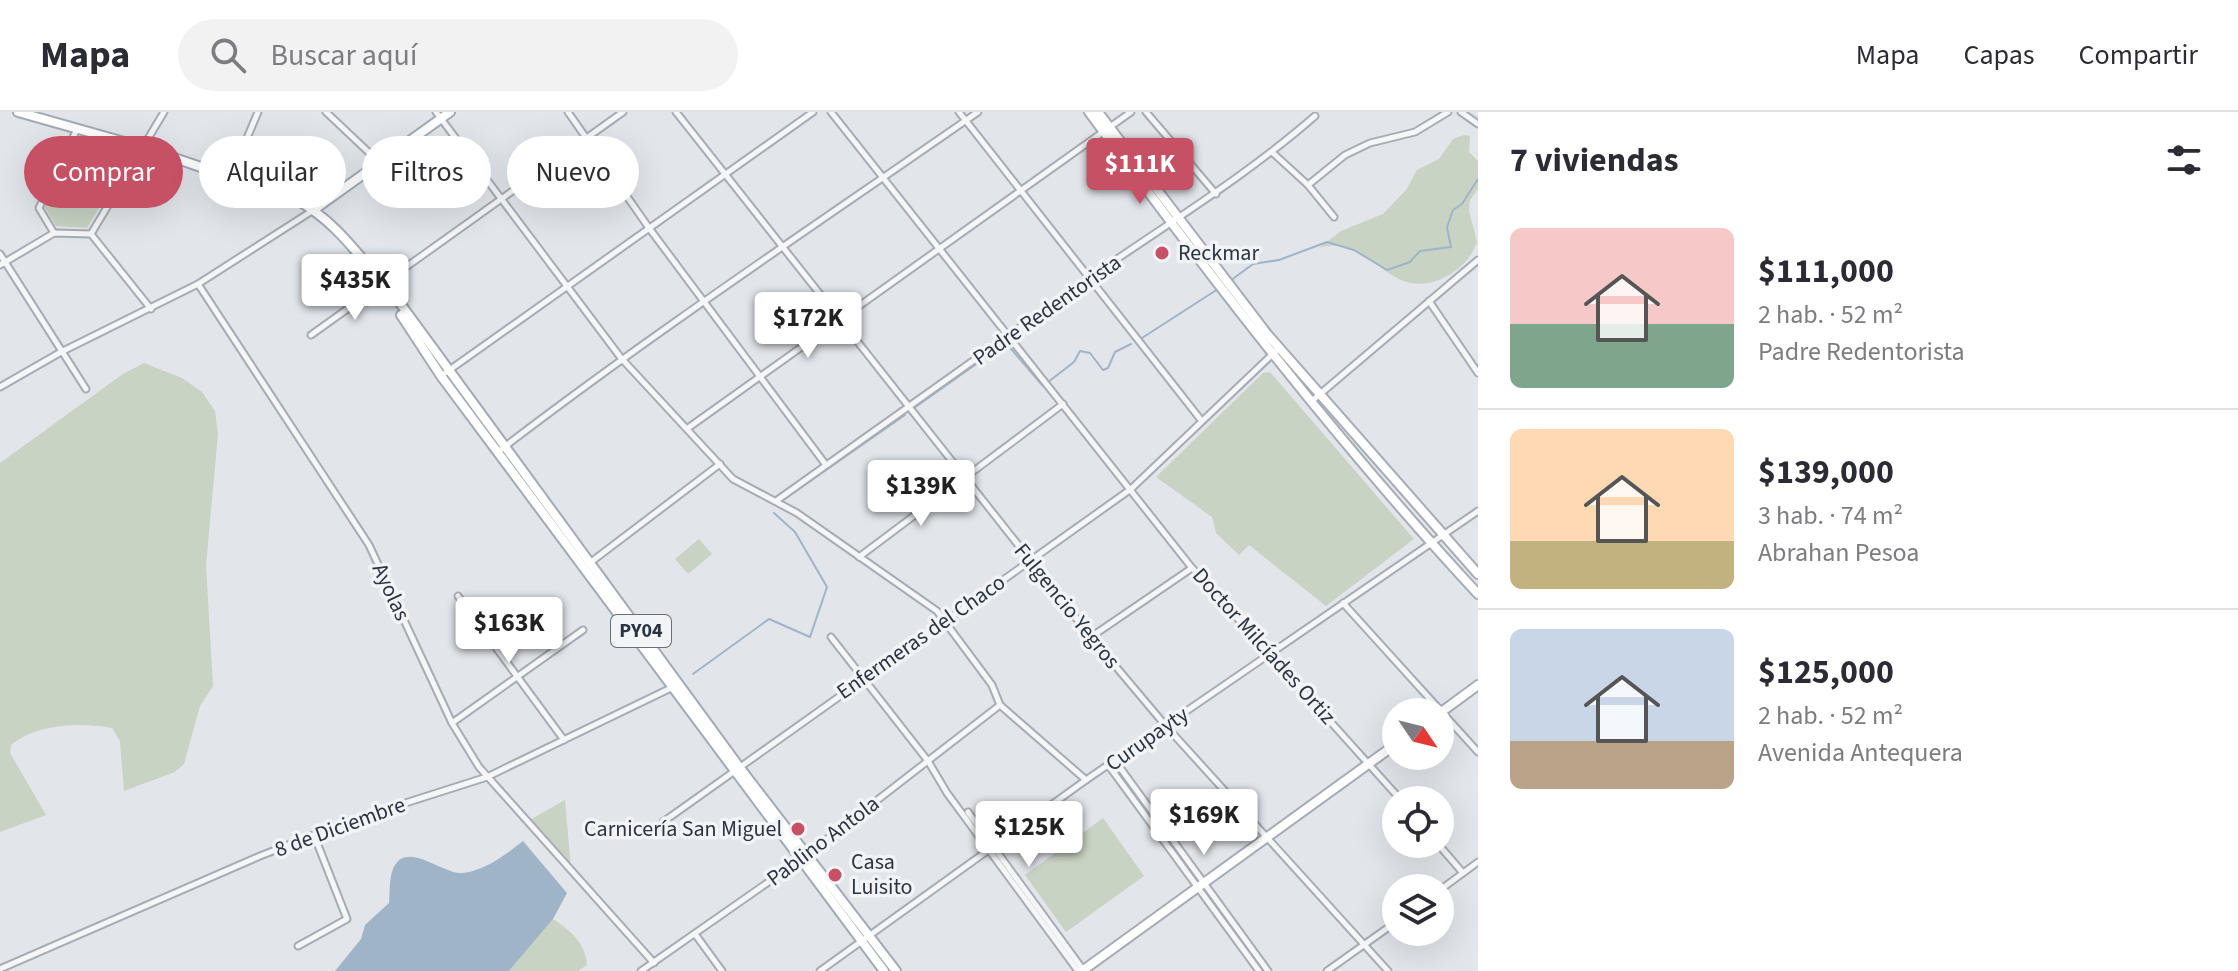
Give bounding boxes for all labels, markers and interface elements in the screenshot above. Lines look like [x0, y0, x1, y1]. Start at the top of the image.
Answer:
search box [178, 19, 738, 91]
text: Mapa [40, 28, 130, 82]
icon: search [206, 33, 250, 77]
text: Buscar aquí [270, 34, 417, 77]
text: Mapa [1856, 35, 1919, 75]
text: Capas [1963, 35, 2035, 75]
text: Compartir [2079, 35, 2198, 75]
chip: Comprar [24, 136, 183, 208]
chip: Alquilar [199, 136, 346, 208]
chip: Filtros [362, 136, 491, 208]
chip: Nuevo [507, 136, 639, 208]
text: 7 viviendas [1510, 136, 1679, 185]
pin: $111K [1084, 138, 1196, 206]
icon: filters [2162, 138, 2206, 182]
text: $111K [1105, 145, 1175, 182]
place label: Reckmar [1178, 237, 1259, 269]
marker: Reckmar [1153, 244, 1171, 262]
street label: Padre Redentorista [966, 247, 1128, 373]
text: $111,000 [1758, 247, 1894, 296]
pin: $435K [299, 254, 411, 322]
icon: home [1574, 260, 1670, 356]
text: $435K [320, 261, 390, 298]
pin: $172K [752, 292, 864, 360]
text: 2 hab. · 52 m² [1758, 296, 1903, 333]
text: $172K [773, 299, 843, 336]
text: Padre Redentorista [1758, 333, 1965, 370]
text: $139,000 [1758, 448, 1894, 497]
pin: $139K [865, 460, 977, 528]
icon: home [1574, 461, 1670, 557]
text: $139K [886, 467, 956, 504]
text: 3 hab. · 74 m² [1758, 497, 1903, 534]
text: Abrahan Pesoa [1758, 534, 1919, 571]
street label: Fulgencio Yegros [1006, 536, 1128, 676]
street label: Ayolas [364, 558, 418, 626]
street label: Doctor Milcíades Ortiz [1185, 561, 1343, 731]
street label: Enfermeras del Chaco [830, 567, 1012, 707]
pin: $163K [453, 597, 565, 665]
text: $163K [474, 604, 544, 641]
road number: PY04 [611, 615, 671, 647]
text: $125,000 [1758, 648, 1894, 697]
icon: home [1574, 661, 1670, 757]
text: 2 hab. · 52 m² [1758, 697, 1903, 734]
street label: Curupayty [1099, 698, 1196, 779]
north arrow [1382, 698, 1454, 770]
map controls [1382, 698, 1454, 946]
text: Avenida Antequera [1758, 734, 1963, 771]
button: locate [1382, 786, 1454, 858]
street label: Pablino Antola [760, 788, 886, 894]
street label: 8 de Diciembre [270, 789, 410, 865]
pin: $169K [1148, 789, 1260, 857]
text: $169K [1169, 796, 1239, 833]
pin: $125K [973, 801, 1085, 869]
text: $125K [994, 808, 1064, 845]
place label: Carnicería San Miguel [584, 813, 782, 845]
marker: Carnicería San Miguel [789, 820, 807, 838]
place label: Casa Luisito [851, 846, 913, 903]
marker: Casa Luisito [826, 866, 844, 884]
button: layers [1382, 874, 1454, 946]

